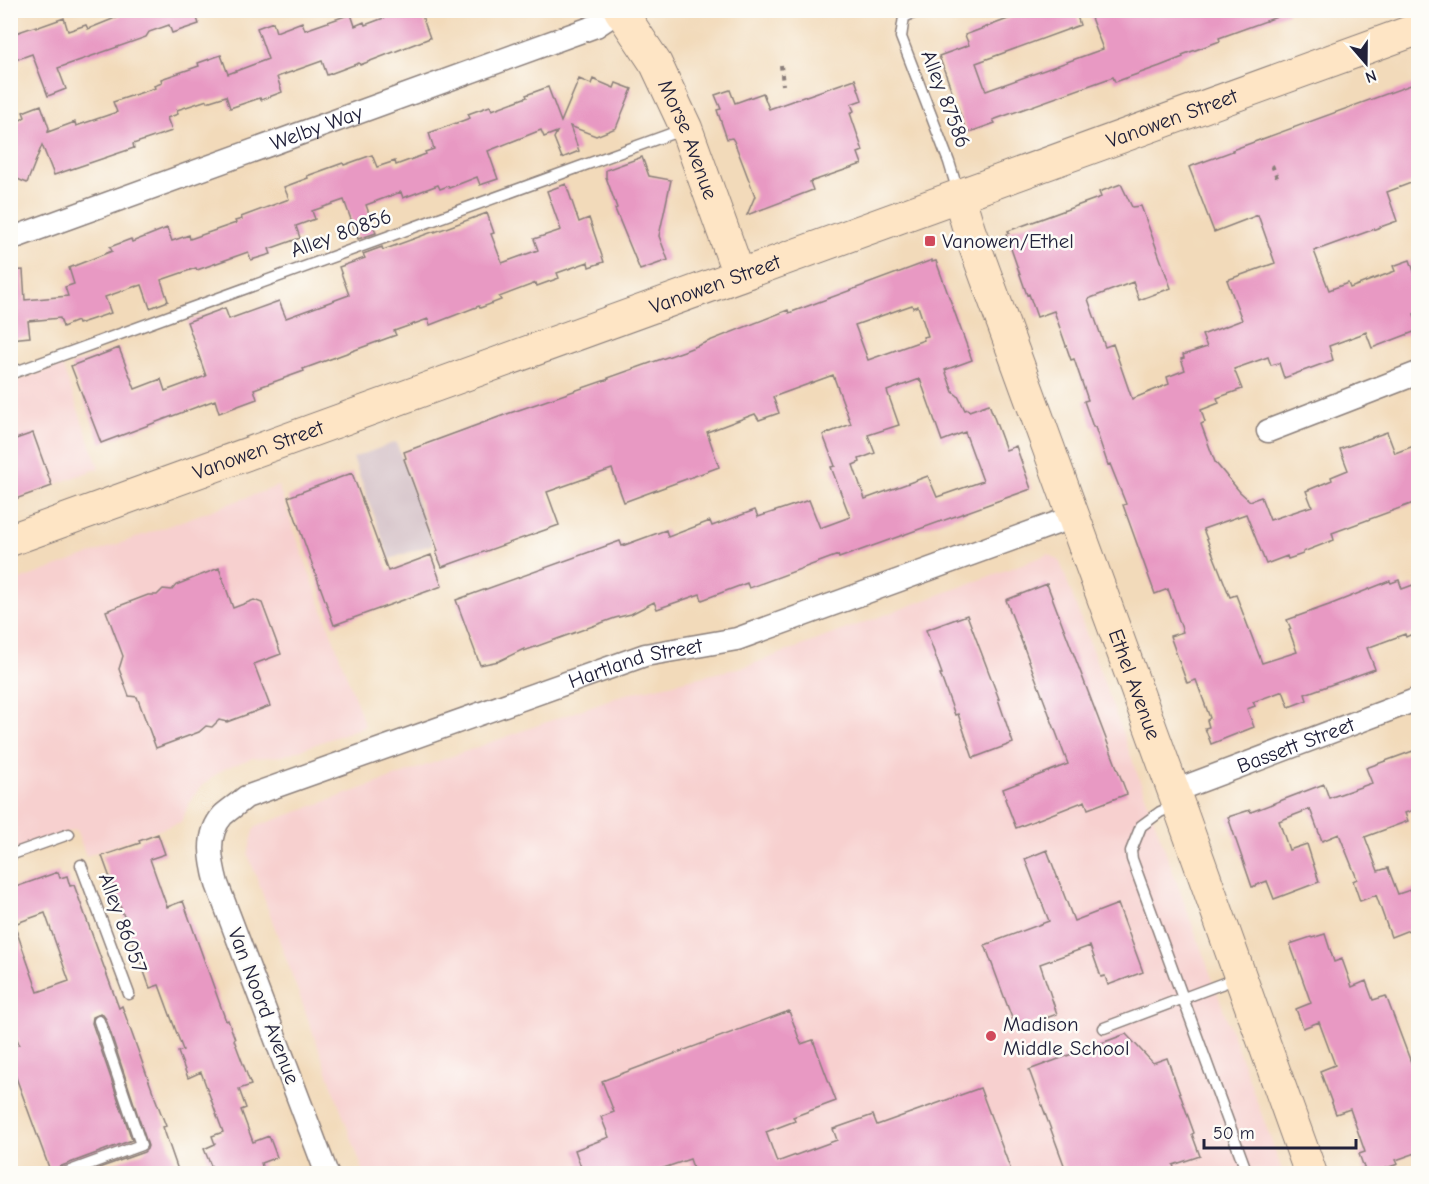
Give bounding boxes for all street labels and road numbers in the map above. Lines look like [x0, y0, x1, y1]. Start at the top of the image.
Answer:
street label: Alley 87586 [916, 47, 976, 151]
street label: Morse Avenue [653, 76, 723, 203]
street label: Vanowen Street [1103, 83, 1241, 153]
street label: Welby Way [267, 100, 366, 155]
street label: Alley 80856 [287, 204, 395, 262]
street label: Vanowen Street [646, 249, 785, 319]
street label: Vanowen Street [189, 415, 328, 485]
street label: Ethel Avenue [1104, 626, 1166, 743]
street label: Hartland Street [565, 633, 705, 693]
street label: Bassett Street [1234, 712, 1359, 778]
street label: Alley 86057 [94, 870, 152, 976]
street label: Van Noord Avenue [223, 925, 305, 1087]

